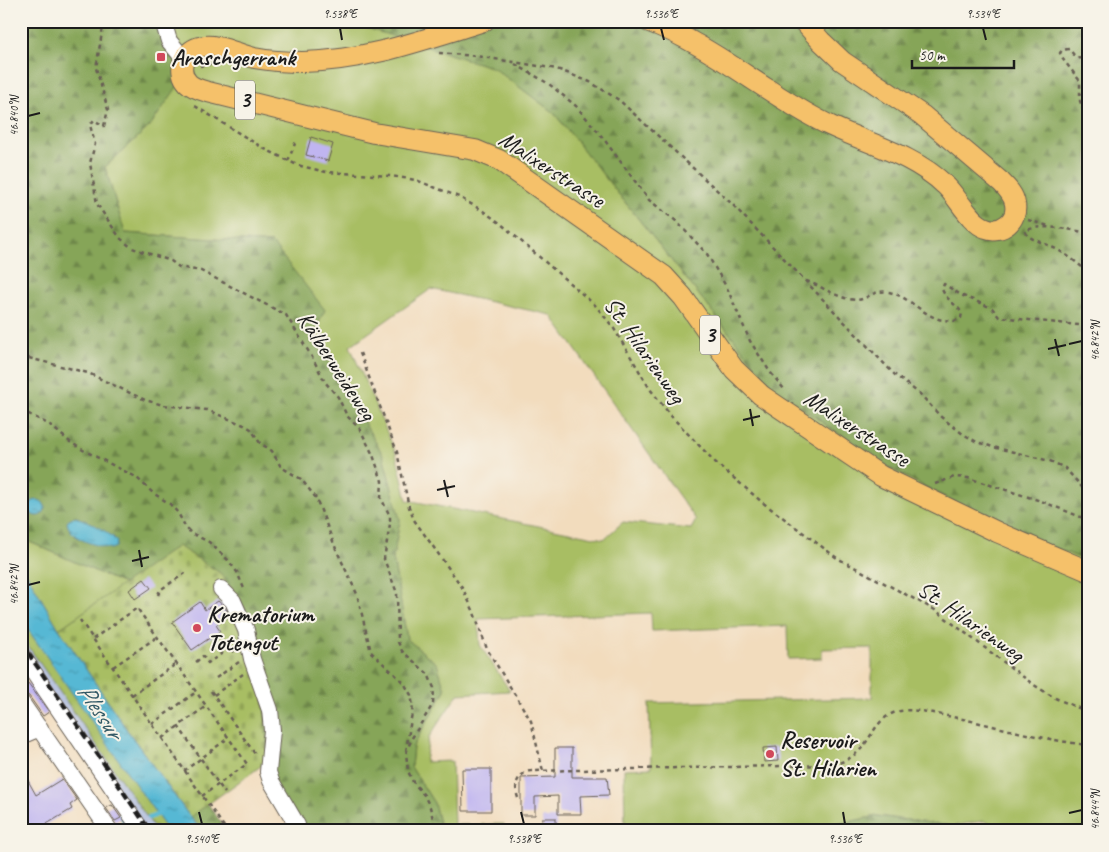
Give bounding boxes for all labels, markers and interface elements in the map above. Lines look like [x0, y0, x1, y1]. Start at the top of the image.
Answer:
text: 9.538°E [323, 6, 359, 22]
text: 9.536°E [644, 6, 680, 22]
text: 9.534°E [966, 6, 1002, 22]
scale bar [912, 38, 1014, 70]
place label: Araschgerrank [171, 42, 297, 72]
text: 50 m [919, 46, 946, 65]
marker: Araschgerrank [155, 51, 167, 63]
road number: 3 [235, 80, 255, 120]
text: 46.840°N [6, 94, 22, 136]
street label: Malixerstrasse [493, 124, 612, 216]
street label: St. Hilarienweg [597, 291, 694, 411]
street label: Kälberweideweg [291, 306, 384, 427]
road number: 3 [700, 316, 720, 354]
text: 46.842°N [1087, 319, 1103, 361]
street label: Malixerstrasse [798, 383, 917, 475]
text: 46.842°N [6, 563, 22, 605]
street label: St. Hilarienweg [912, 573, 1032, 670]
place label: Krematorium Totengut [207, 599, 315, 657]
marker: Krematorium Totengut [191, 622, 203, 634]
water label: Plessur [70, 677, 133, 749]
place label: Reservoir St. Hilarien [780, 725, 878, 783]
marker: Reservoir St. Hilarien [764, 748, 776, 760]
text: 46.844°N [1087, 788, 1103, 830]
text: 9.540°E [185, 831, 221, 847]
text: 9.538°E [507, 831, 543, 847]
text: 9.536°E [828, 831, 864, 847]

